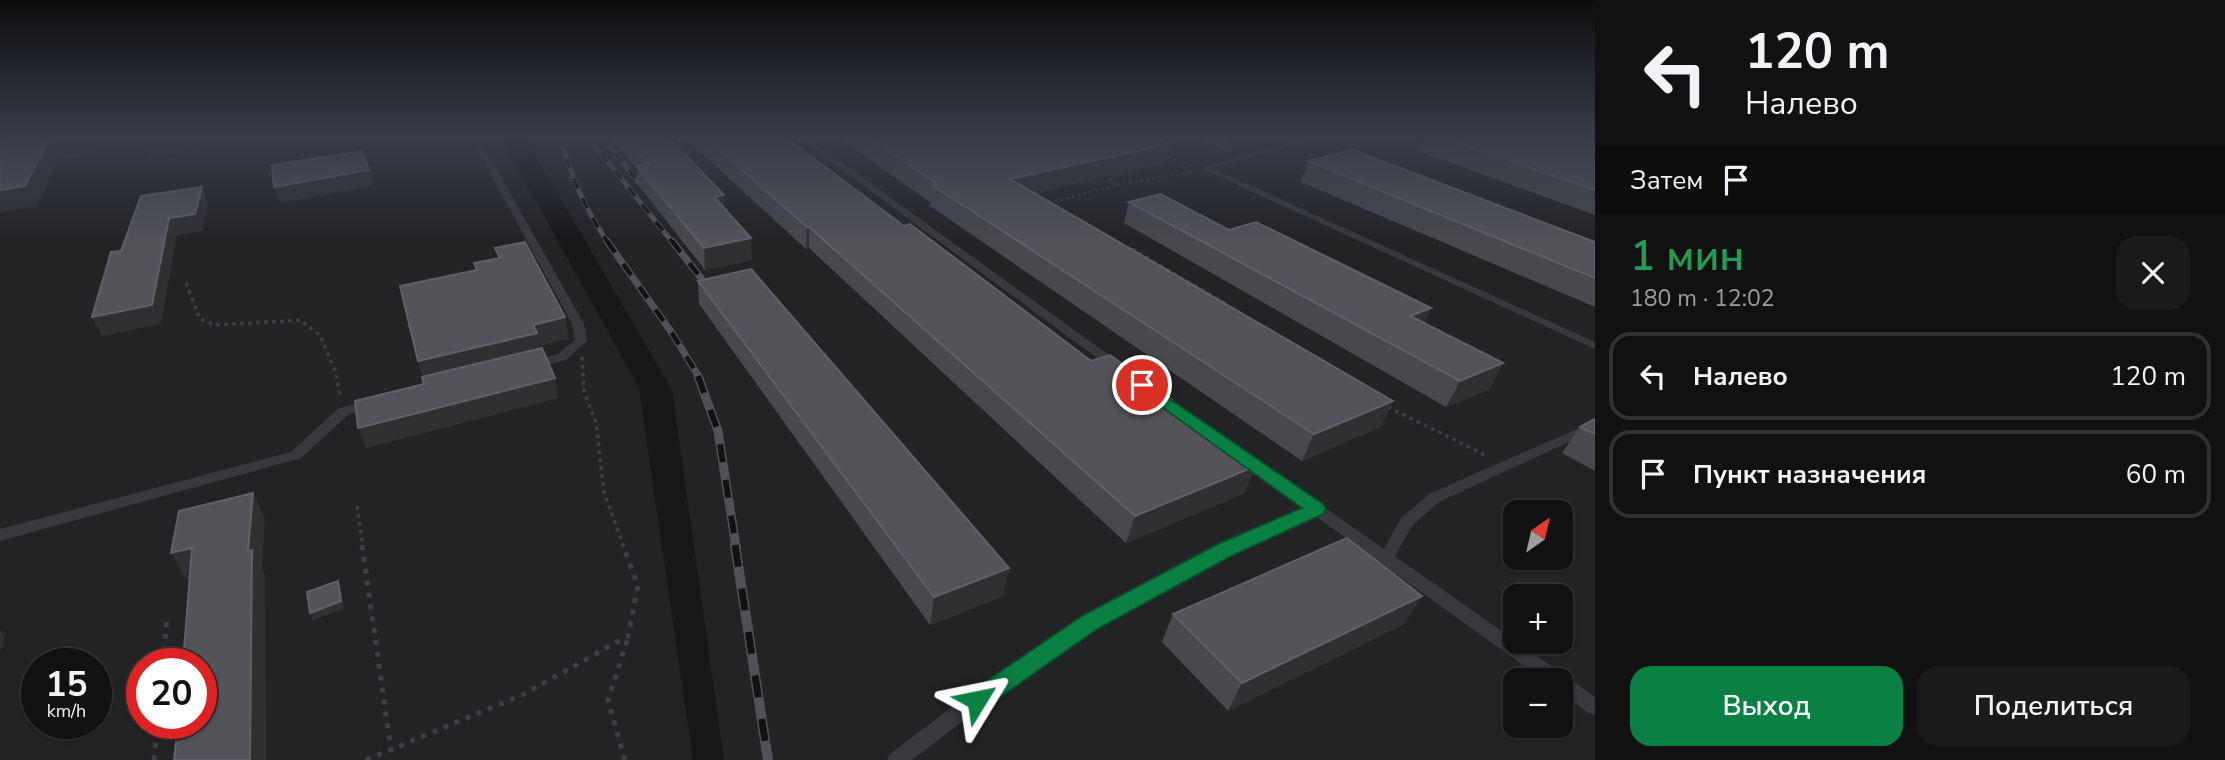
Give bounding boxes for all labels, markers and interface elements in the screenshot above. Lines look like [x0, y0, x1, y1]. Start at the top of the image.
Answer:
text: 120 m [1745, 18, 1889, 85]
icon: left [1630, 28, 1721, 119]
text: Налево [1745, 82, 1858, 125]
icon: arrive [1717, 161, 1755, 199]
text: Затем [1630, 163, 1703, 198]
text: 1 мин [1630, 228, 1744, 285]
button: close [2116, 236, 2190, 310]
text: 180 m · 12:02 [1630, 283, 1775, 314]
pin [1112, 355, 1172, 415]
icon: left [1634, 357, 1672, 395]
text: Налево [1693, 359, 1788, 394]
text: 120 m [2110, 359, 2186, 394]
icon: arrive [1123, 366, 1161, 404]
icon: arrive [1634, 455, 1672, 493]
text: Пункт назначения [1693, 457, 1926, 492]
text: 60 m [2126, 457, 2186, 492]
north arrow [1503, 500, 1573, 570]
map controls [1503, 500, 1573, 738]
button: + [1503, 584, 1573, 654]
speed limit sign: 20 [126, 648, 217, 739]
text: 15 [45, 661, 88, 708]
position arrow [940, 663, 1014, 737]
button: Выход [1630, 666, 1903, 746]
button: Поделиться [1917, 666, 2190, 746]
button: − [1503, 668, 1573, 738]
text: km/h [47, 699, 86, 723]

